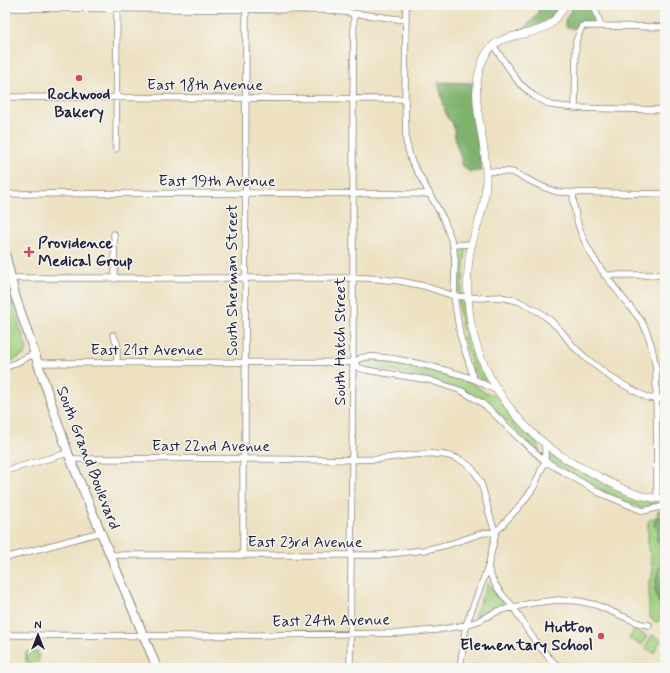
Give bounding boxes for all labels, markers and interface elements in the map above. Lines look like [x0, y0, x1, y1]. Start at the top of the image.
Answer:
marker: Rockwood Bakery [74, 73, 84, 83]
street label: East 18th Avenue [147, 75, 263, 96]
place label: Rockwood Bakery [48, 84, 110, 123]
street label: East 19th Avenue [158, 171, 276, 192]
street label: South Sherman Street [222, 204, 243, 356]
place label: Providence Medical Group [38, 233, 133, 272]
marker: Providence Medical Group [23, 246, 35, 258]
street label: South Hatch Street [330, 276, 351, 405]
street label: East 21st Avenue [91, 340, 204, 361]
street label: South Grand Boulevard [51, 383, 125, 533]
street label: East 22nd Avenue [152, 436, 270, 457]
street label: East 23rd Avenue [247, 532, 363, 553]
street label: East 24th Avenue [272, 609, 390, 633]
north arrow [18, 615, 58, 655]
place label: Hutton Elementary School [460, 617, 593, 656]
text: N [34, 619, 42, 633]
marker: Hutton Elementary School [596, 631, 606, 641]

